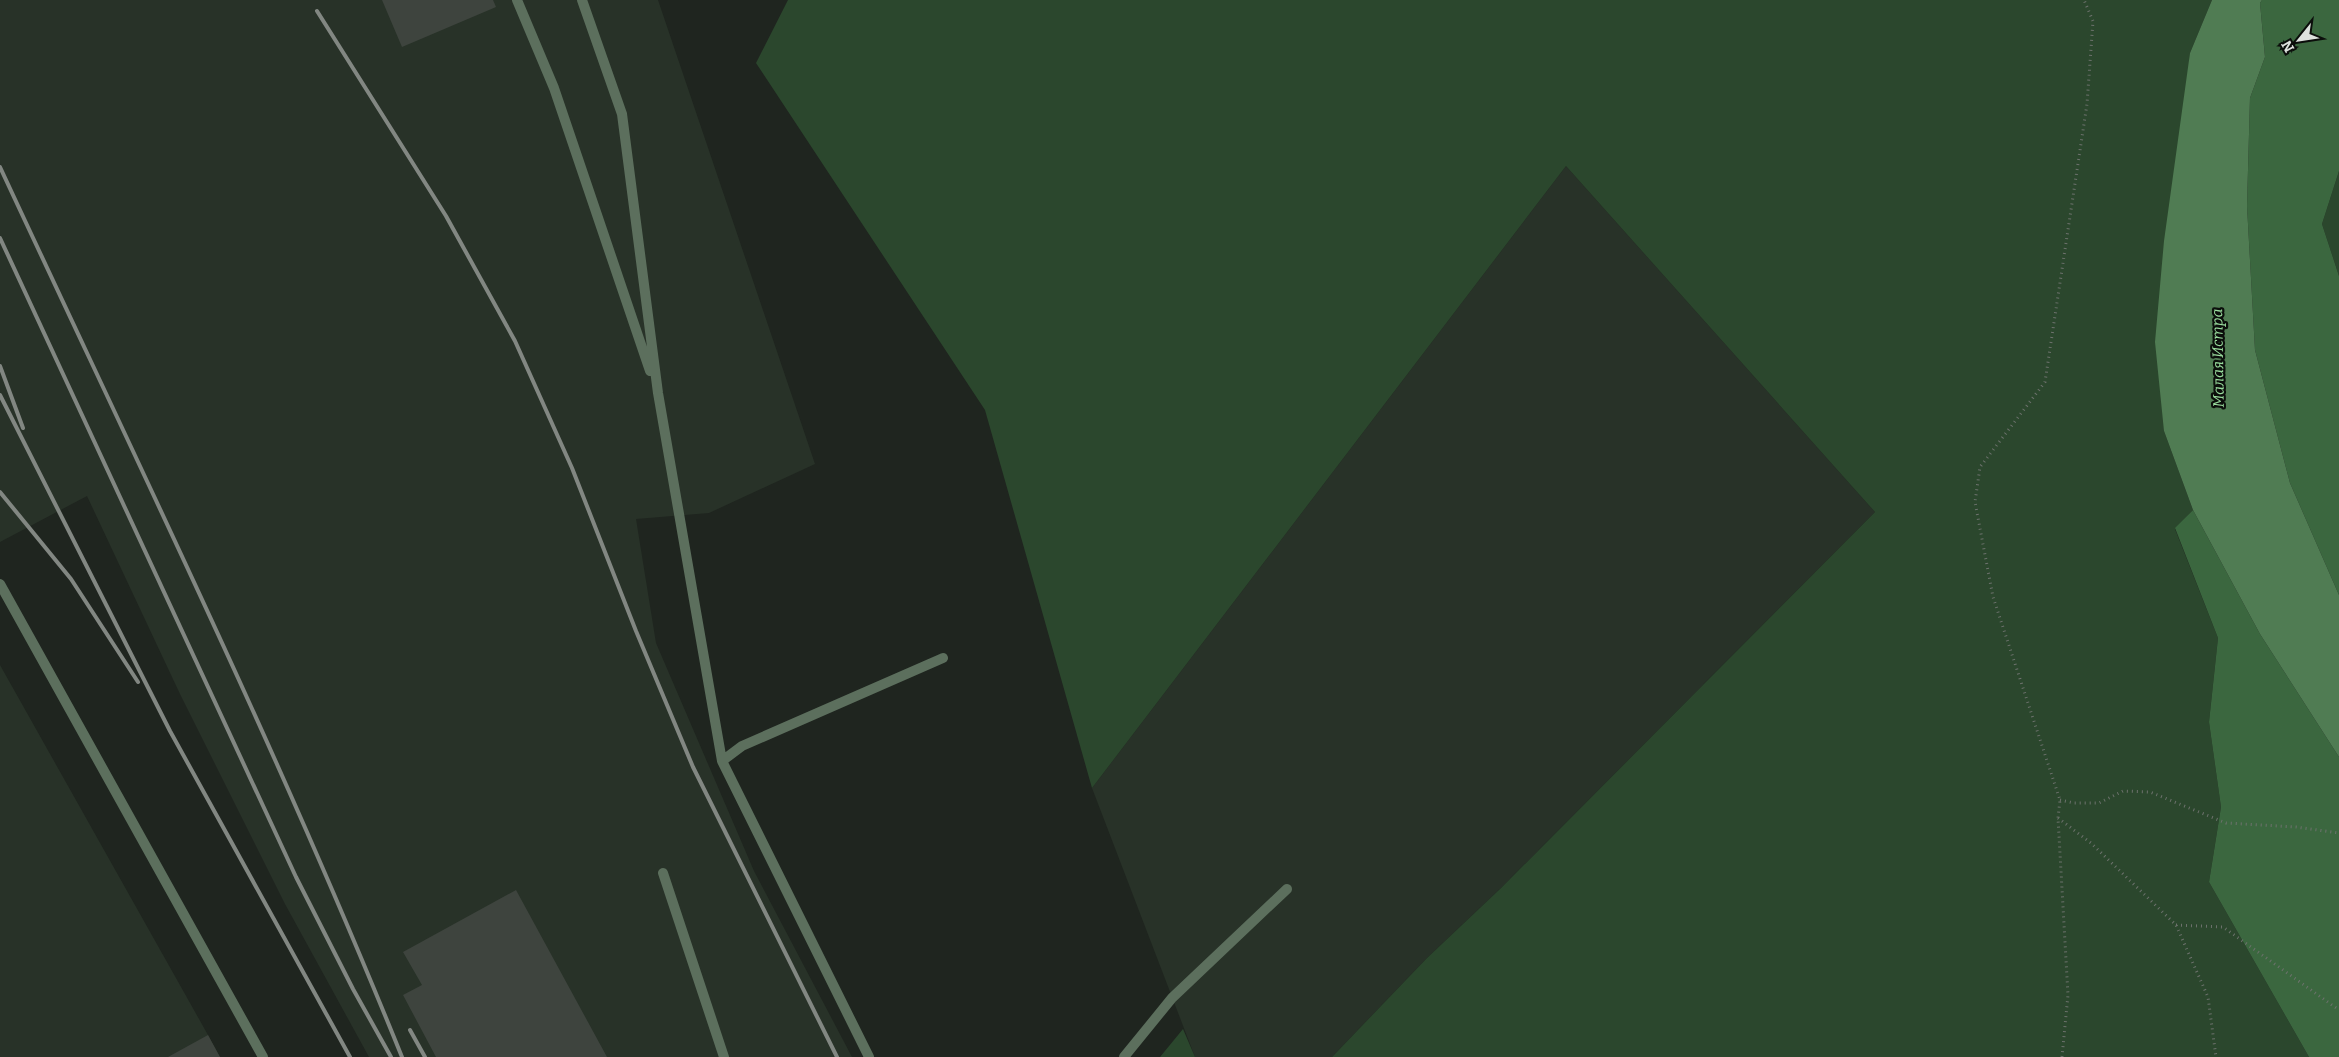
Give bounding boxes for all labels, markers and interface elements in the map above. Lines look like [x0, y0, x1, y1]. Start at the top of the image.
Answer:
north arrow [2274, 15, 2324, 65]
text: N [2278, 37, 2298, 55]
water label: Малая Истра [2208, 308, 2228, 408]

